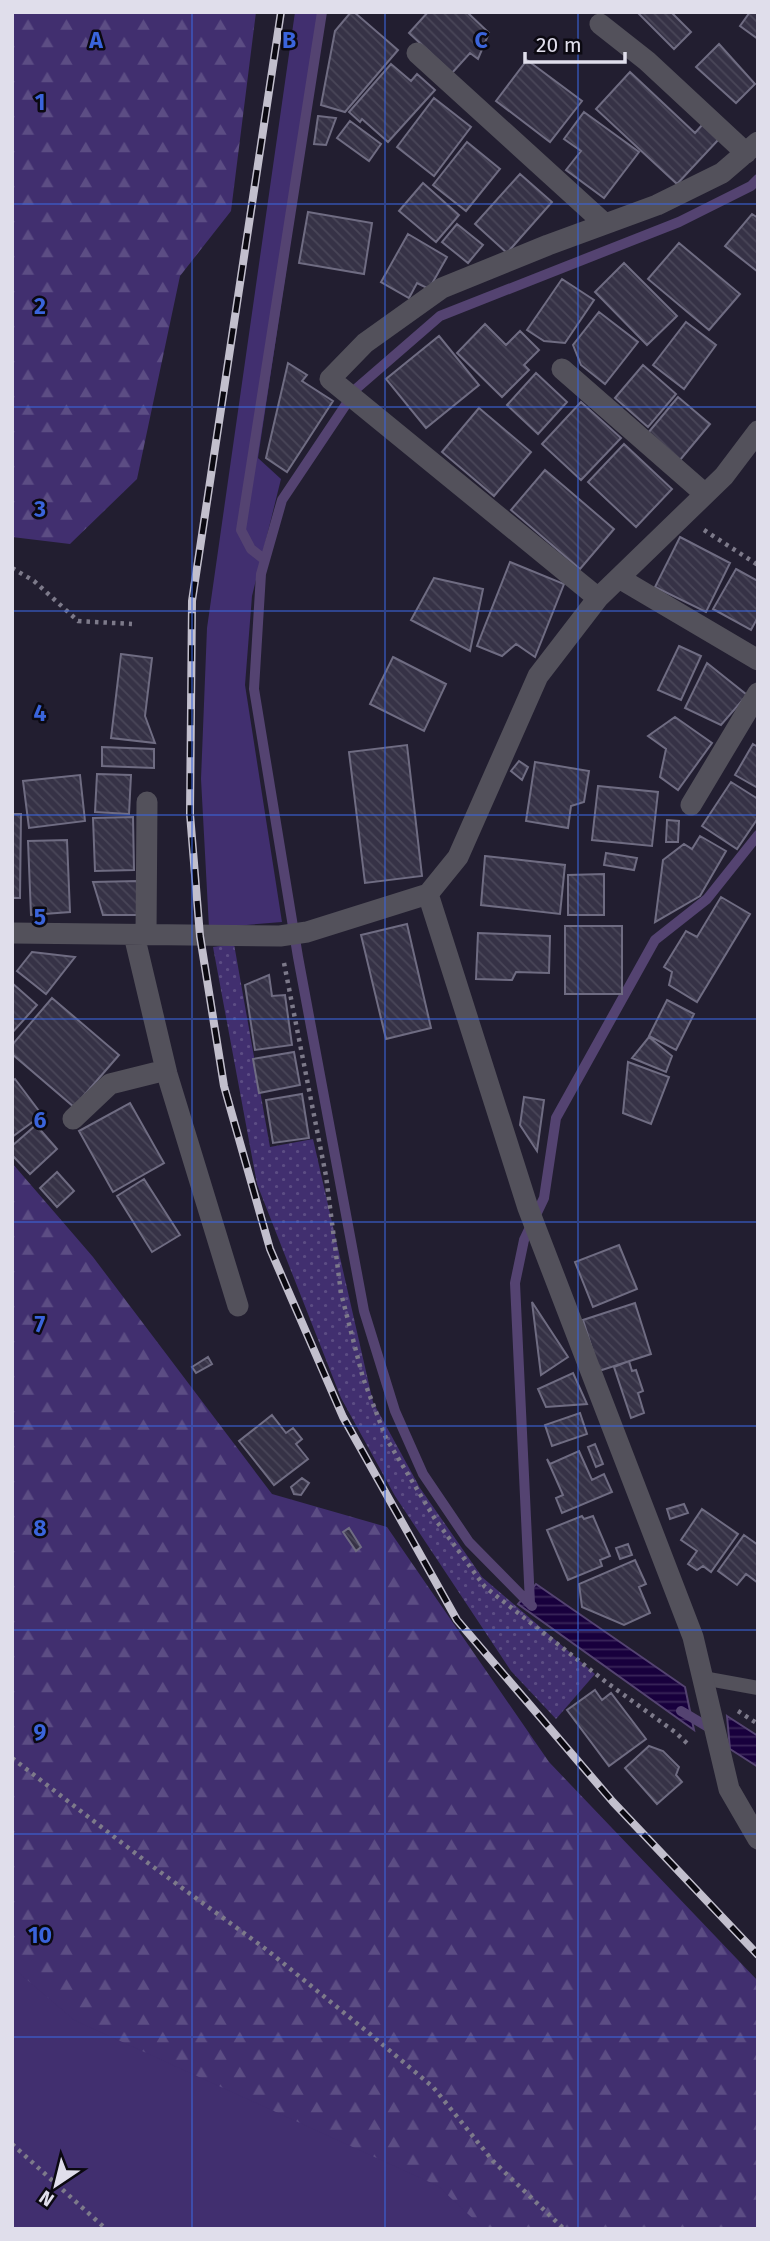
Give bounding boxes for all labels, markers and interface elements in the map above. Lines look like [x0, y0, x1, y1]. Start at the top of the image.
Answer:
scale bar [525, 21, 625, 65]
text: A [88, 26, 103, 54]
text: B [282, 26, 296, 54]
text: C [474, 26, 488, 54]
text: 20 m [536, 32, 582, 58]
text: 1 [35, 88, 45, 116]
text: 2 [34, 292, 46, 320]
text: 3 [33, 495, 46, 523]
text: 4 [34, 699, 47, 727]
text: 5 [34, 903, 46, 931]
text: 6 [34, 1106, 47, 1134]
text: 7 [35, 1310, 46, 1338]
text: 8 [33, 1514, 47, 1542]
text: 9 [34, 1718, 47, 1746]
text: 10 [28, 1921, 52, 1949]
north arrow [21, 2150, 91, 2220]
text: N [35, 2185, 58, 2212]

